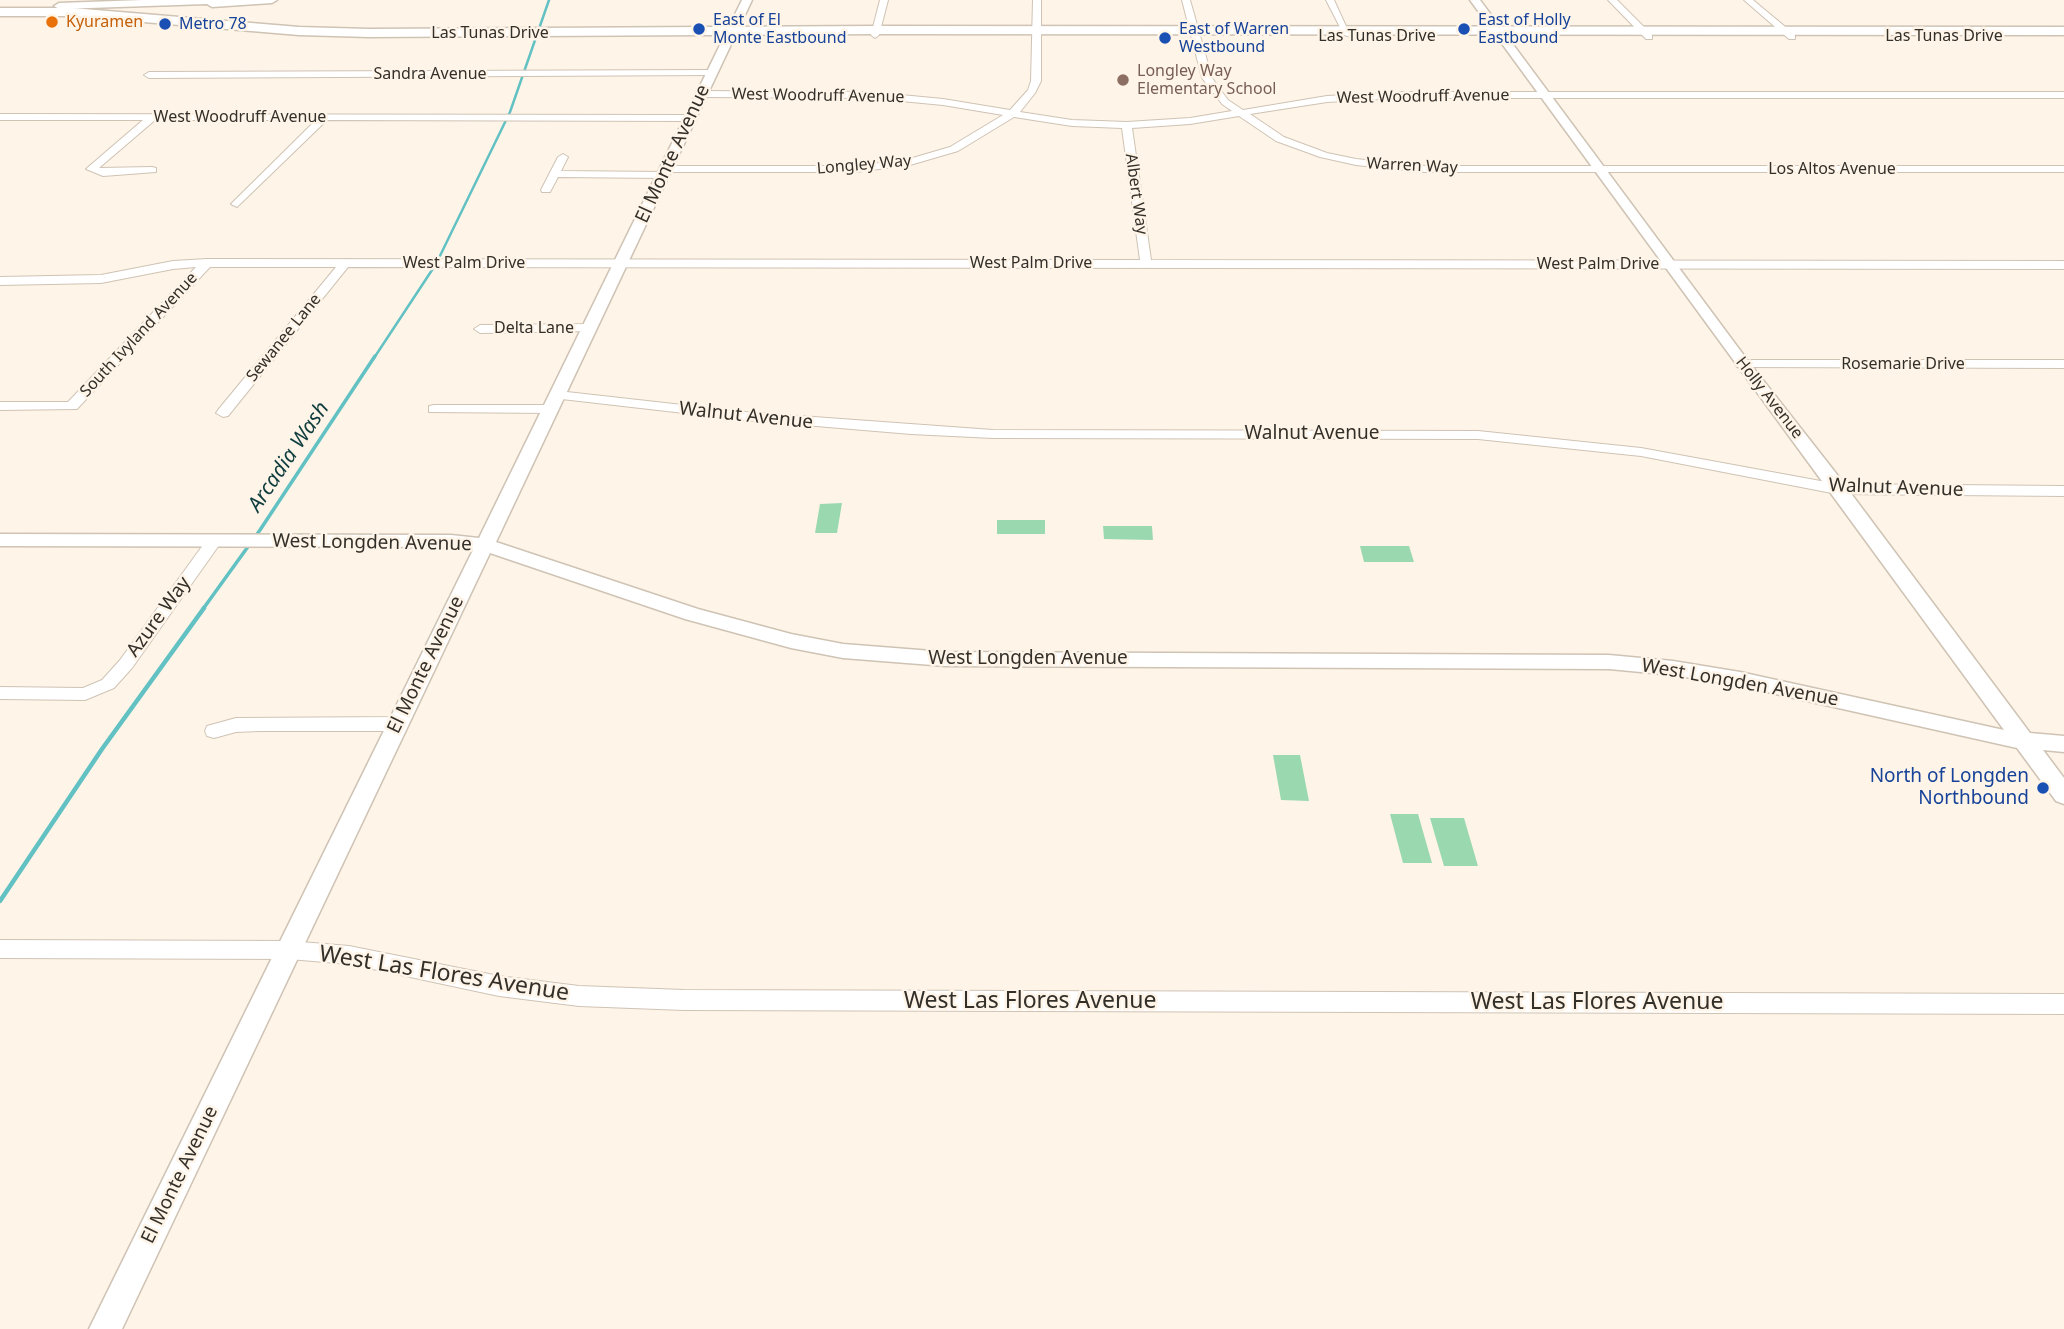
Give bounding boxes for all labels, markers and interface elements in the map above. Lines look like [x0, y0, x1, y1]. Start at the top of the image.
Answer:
place label: East of El Monte Eastbound [713, 10, 846, 48]
place label: East of Holly Eastbound [1478, 10, 1571, 48]
place label: Kyuramen [66, 12, 143, 32]
marker: Kyuramen [44, 14, 60, 30]
place label: Metro 78 [179, 14, 247, 34]
marker: Metro 78 [157, 16, 173, 32]
place label: East of Warren Westbound [1179, 19, 1289, 57]
marker: East of El Monte Eastbound [691, 21, 707, 37]
marker: East of Holly Eastbound [1456, 21, 1472, 37]
street label: Las Tunas Drive [431, 23, 549, 43]
street label: Las Tunas Drive [1318, 26, 1436, 46]
street label: Las Tunas Drive [1885, 26, 2003, 46]
marker: East of Warren Westbound [1157, 30, 1173, 46]
place label: Longley Way Elementary School [1137, 61, 1276, 99]
street label: Sandra Avenue [373, 64, 487, 84]
marker: Longley Way Elementary School [1115, 72, 1131, 88]
street label: El Monte Avenue [631, 81, 715, 227]
street label: West Woodruff Avenue [731, 85, 905, 107]
street label: West Woodruff Avenue [1336, 86, 1510, 108]
street label: West Woodruff Avenue [154, 107, 326, 127]
street label: Longley Way [816, 151, 912, 179]
street label: Albert Way [1121, 152, 1151, 236]
street label: Warren Way [1366, 154, 1458, 178]
street label: Los Altos Avenue [1768, 159, 1896, 179]
street label: West Palm Drive [403, 253, 525, 273]
street label: West Palm Drive [970, 253, 1092, 273]
street label: West Palm Drive [1537, 254, 1659, 274]
street label: South Ivyland Avenue [76, 269, 202, 401]
street label: Sewanee Lane [243, 290, 325, 386]
street label: Delta Lane [494, 318, 574, 338]
street label: Holly Avenue [1731, 353, 1807, 443]
street label: Rosemarie Drive [1841, 354, 1965, 374]
water label: Arcadia Wash [243, 397, 335, 517]
street label: Walnut Avenue [678, 398, 814, 434]
street label: Walnut Avenue [1245, 423, 1379, 445]
street label: Walnut Avenue [1828, 474, 1964, 502]
street label: West Longden Avenue [272, 530, 472, 556]
street label: Azure Way [122, 572, 196, 662]
street label: El Monte Avenue [383, 593, 469, 737]
street label: West Longden Avenue [928, 648, 1128, 670]
street label: West Longden Avenue [1640, 654, 1840, 712]
place label: North of Longden Northbound [1870, 766, 2029, 810]
marker: North of Longden Northbound [2035, 780, 2051, 796]
street label: West Las Flores Avenue [317, 941, 571, 1007]
street label: West Las Flores Avenue [904, 987, 1156, 1015]
street label: West Las Flores Avenue [1471, 988, 1723, 1016]
street label: El Monte Avenue [137, 1103, 223, 1247]

